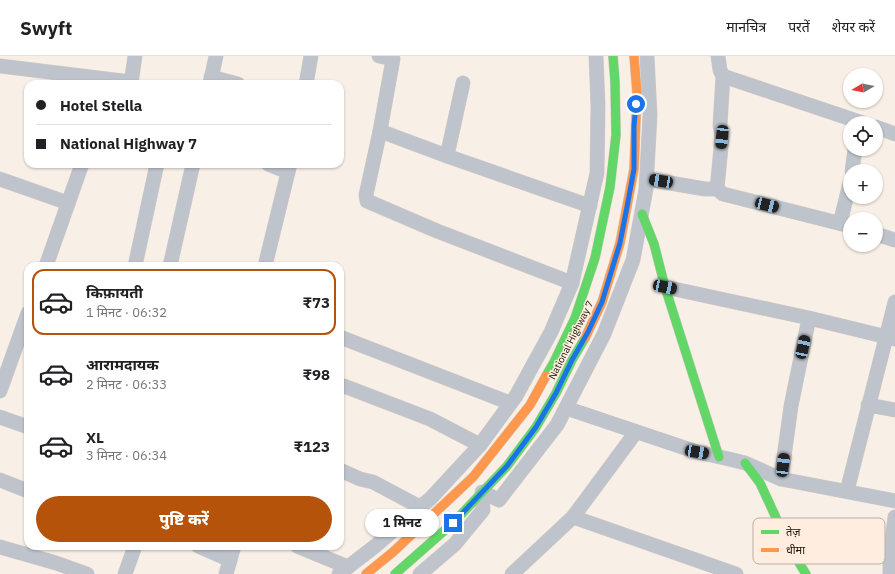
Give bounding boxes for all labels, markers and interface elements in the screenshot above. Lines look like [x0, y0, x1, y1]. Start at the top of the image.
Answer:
text: Swyft [20, 16, 72, 40]
text: मानचित्र [726, 18, 766, 36]
text: परतें [788, 18, 810, 36]
text: शेयर करें [832, 18, 875, 36]
north arrow [843, 68, 883, 108]
map controls [843, 68, 883, 252]
route start [627, 95, 645, 113]
text: Hotel Stella [60, 96, 142, 115]
button: locate [843, 116, 883, 156]
car [715, 124, 729, 150]
text: National Highway 7 [60, 134, 197, 153]
button: + [843, 164, 883, 204]
car [648, 173, 674, 189]
car [754, 196, 780, 214]
button: − [843, 212, 883, 252]
car [652, 279, 678, 295]
text: किफ़ायती [86, 283, 143, 302]
icon: car [38, 284, 74, 320]
text: ₹73 [303, 293, 330, 312]
street label: National Highway 7 [545, 298, 597, 382]
text: 1 मिनट · 06:32 [86, 304, 167, 321]
car [795, 334, 811, 360]
text: आरामदायक [86, 355, 159, 374]
icon: car [38, 356, 74, 392]
text: ₹98 [303, 365, 330, 384]
text: 2 मिनट · 06:33 [86, 376, 167, 393]
icon: car [38, 428, 74, 464]
text: XL [86, 428, 104, 447]
text: ₹123 [294, 437, 330, 456]
car [684, 444, 710, 460]
text: 3 मिनट · 06:34 [86, 447, 167, 464]
car [776, 452, 790, 478]
button: पुष्टि करें [36, 496, 332, 542]
callout: 1 मिनट [365, 509, 439, 537]
text: 1 मिनट [383, 514, 421, 531]
route end [444, 514, 462, 532]
legend [753, 518, 885, 564]
text: तेज़ [786, 525, 801, 539]
text: धीमा [786, 543, 805, 557]

